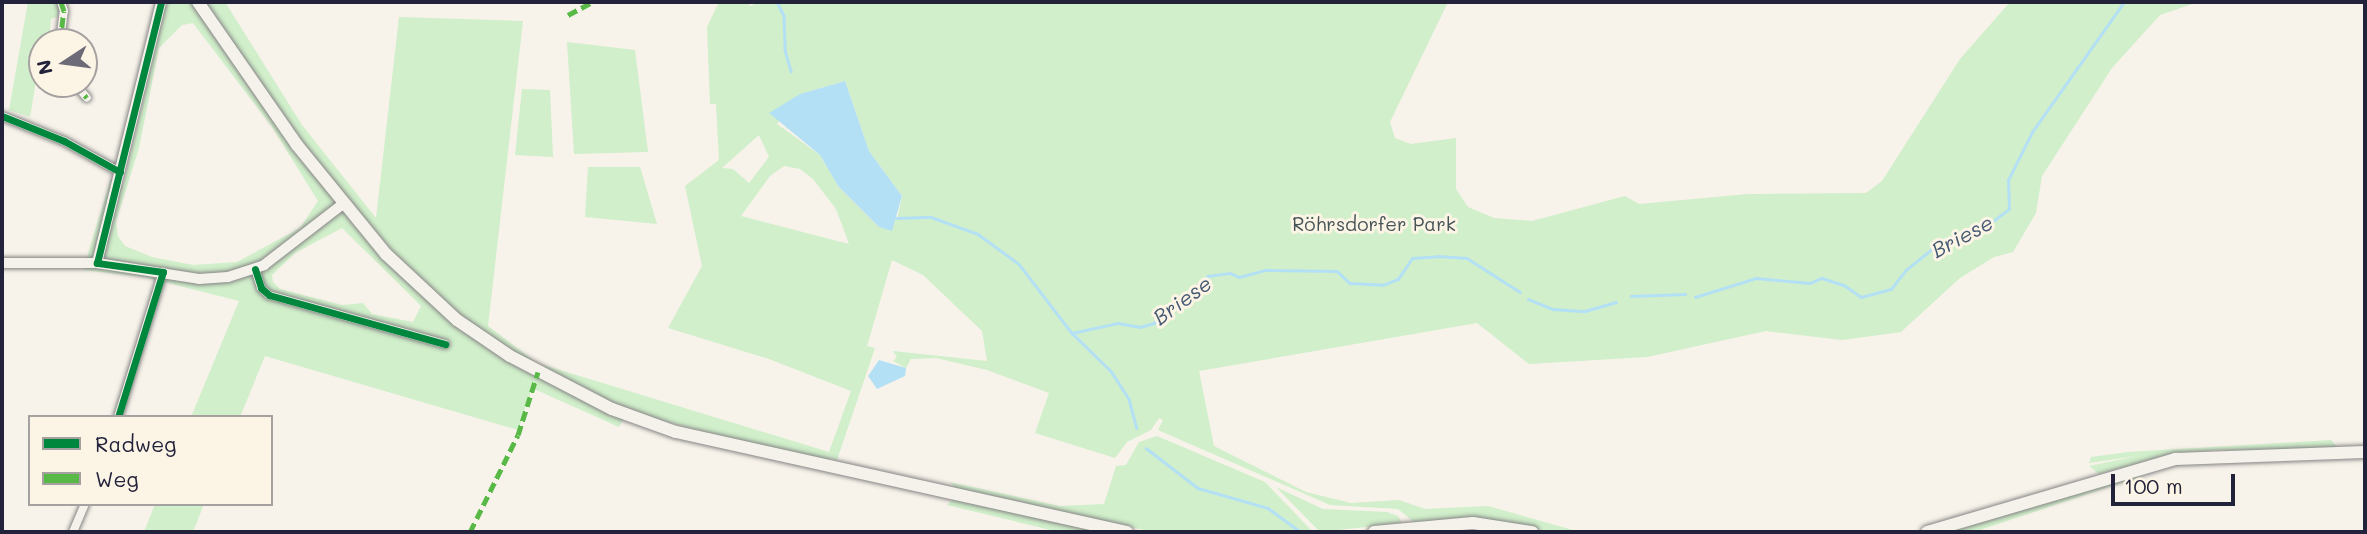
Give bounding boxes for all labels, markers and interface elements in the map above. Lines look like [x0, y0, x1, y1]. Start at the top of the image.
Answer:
north arrow [28, 28, 98, 98]
text: N [30, 58, 58, 77]
water label: Briese [1927, 209, 1997, 263]
park label: Röhrsdorfer Park [1292, 213, 1456, 235]
water label: Briese [1148, 270, 1216, 330]
legend [28, 415, 273, 506]
text: Radweg [95, 430, 176, 457]
scale bar [2115, 461, 2239, 505]
text: Weg [95, 465, 139, 492]
text: 100 m [2124, 472, 2183, 499]

